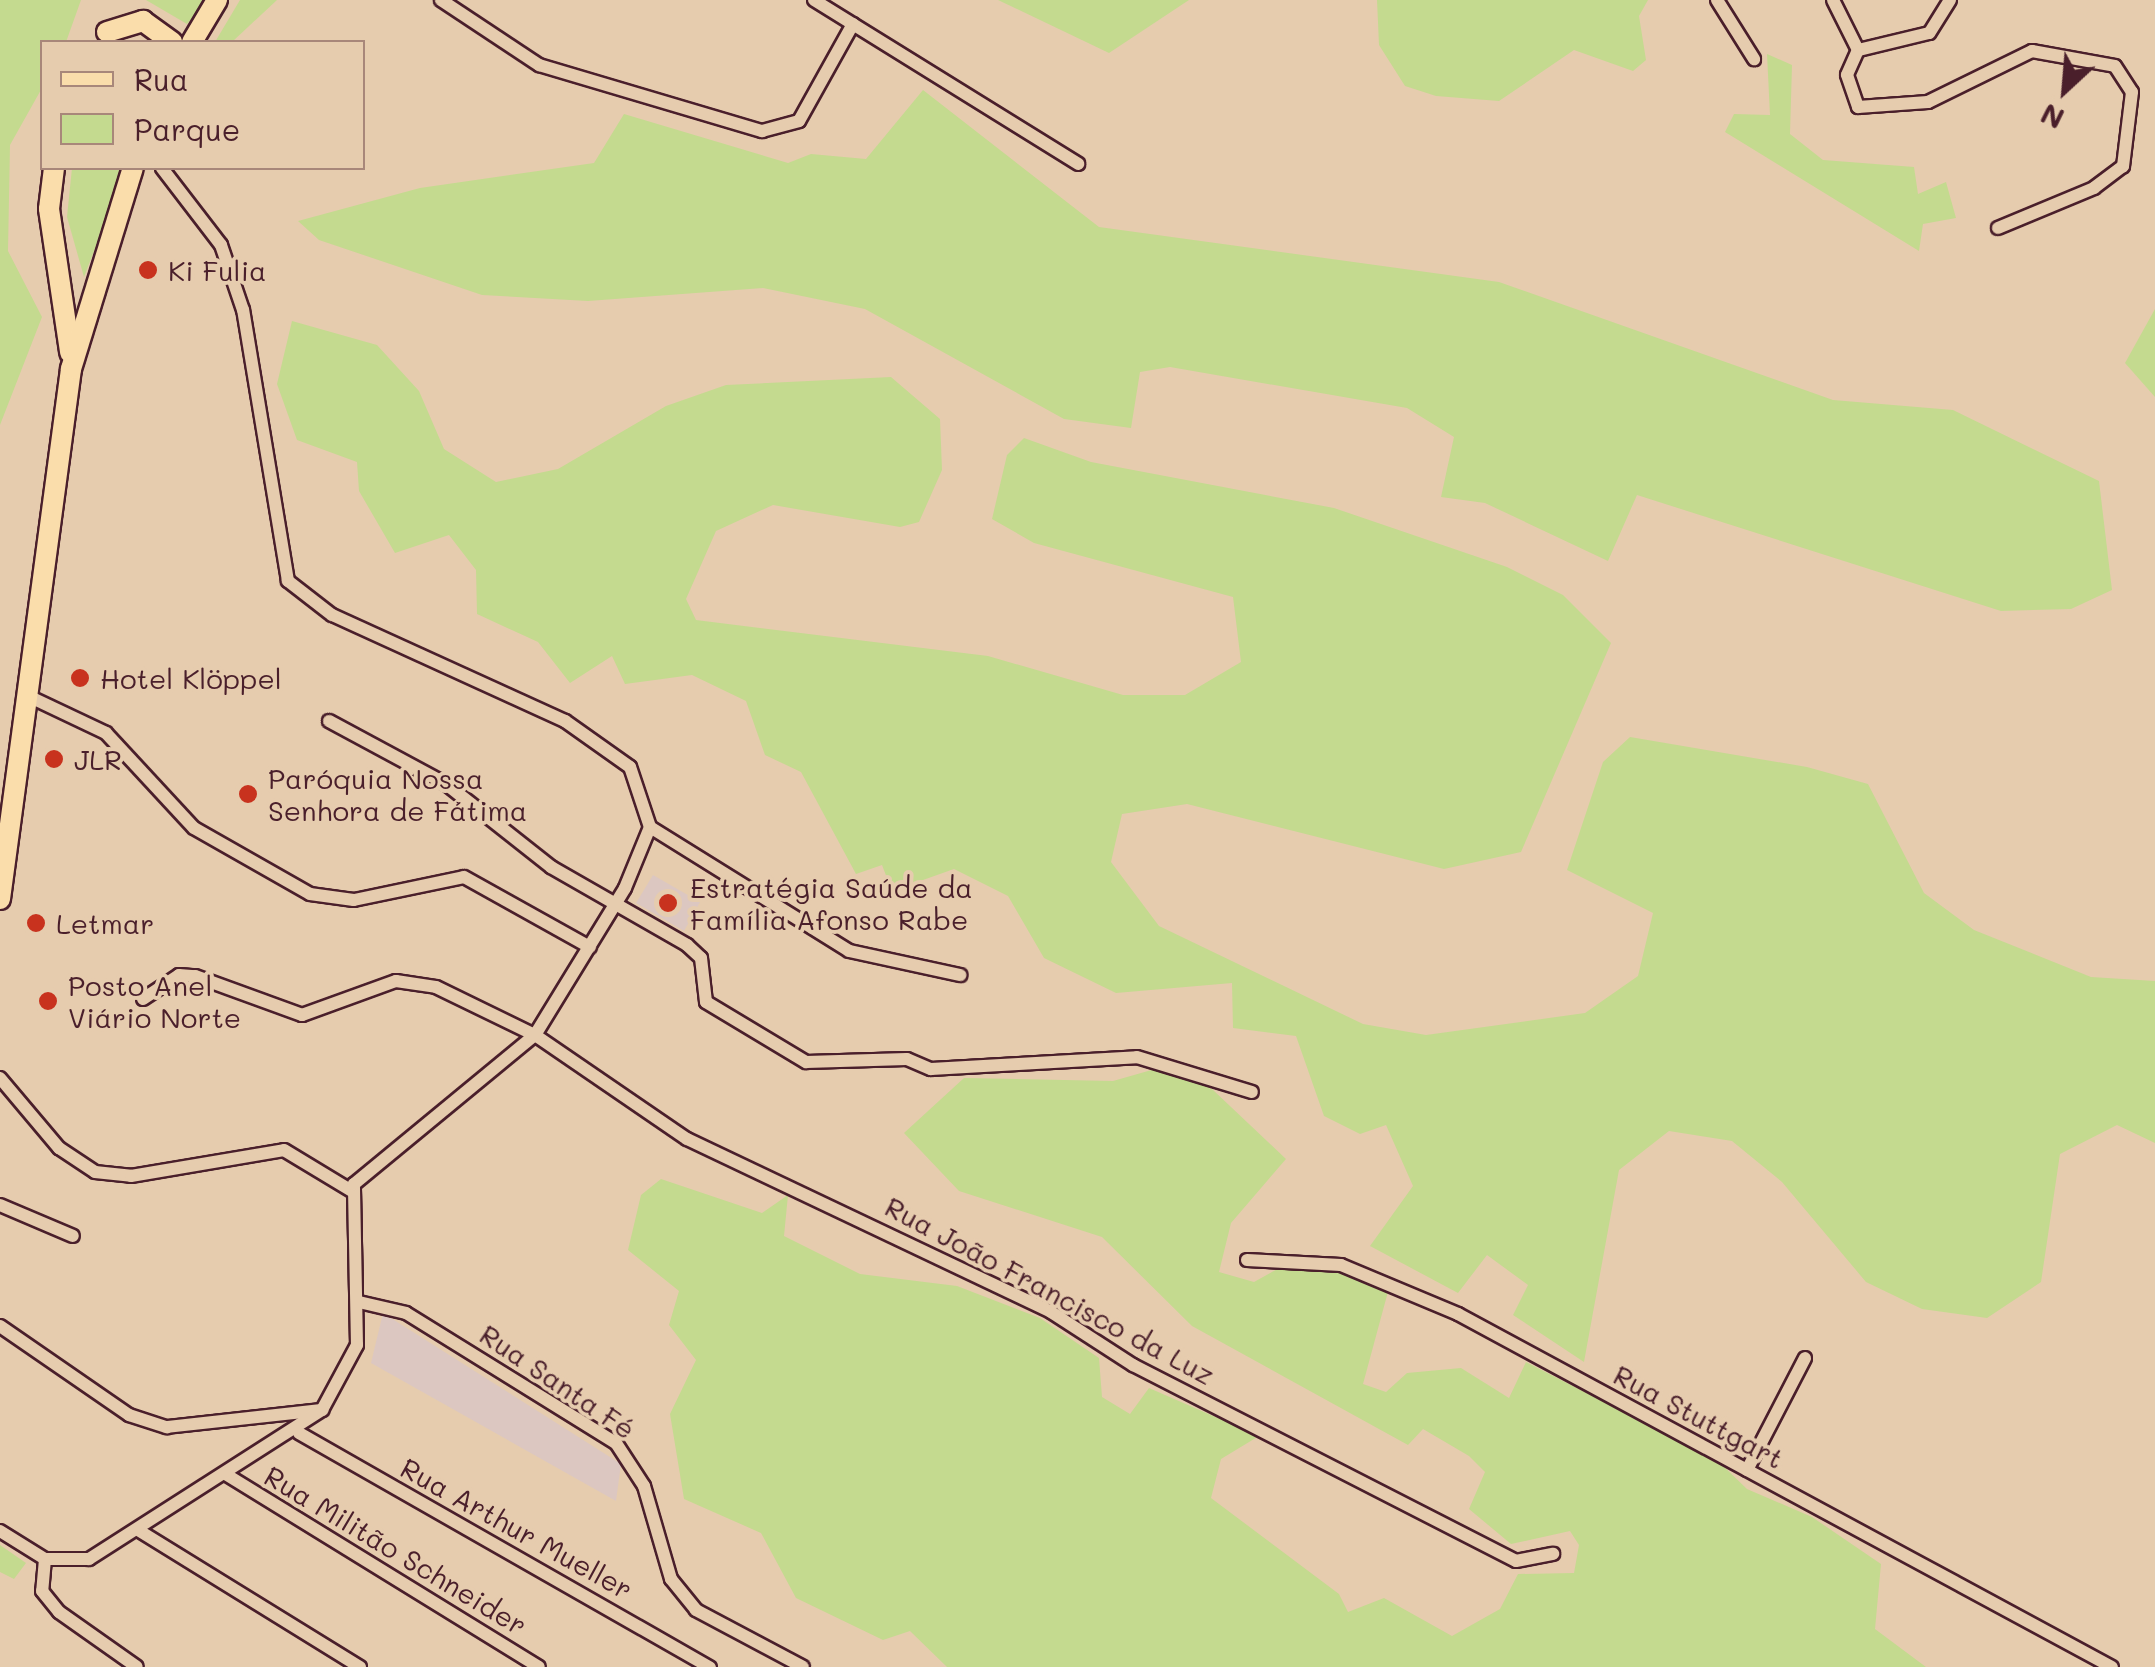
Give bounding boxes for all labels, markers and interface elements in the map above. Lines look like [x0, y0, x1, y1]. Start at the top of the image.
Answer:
legend [40, 40, 365, 170]
north arrow [2015, 40, 2115, 140]
text: Rua [134, 59, 188, 99]
text: N [2034, 96, 2069, 138]
text: Parque [134, 109, 240, 149]
place label: Ki Fulia [168, 253, 267, 287]
marker: Ki Fulia [137, 259, 159, 281]
place label: Hotel Klöppel [100, 661, 282, 695]
marker: Hotel Klöppel [69, 667, 91, 689]
place label: JLR [74, 742, 122, 776]
marker: JLR [43, 748, 65, 770]
place label: Paróquia Nossa Senhora de Fátima [268, 761, 527, 827]
marker: Paróquia Nossa Senhora de Fátima [237, 783, 259, 805]
place label: Estratégia Saúde da Família Afonso Rabe [690, 870, 973, 936]
marker: Estratégia Saúde da Família Afonso Rabe [655, 890, 681, 916]
place label: Letmar [56, 906, 154, 940]
marker: Letmar [25, 912, 47, 934]
place label: Posto Anel Viário Norte [68, 968, 241, 1034]
marker: Posto Anel Viário Norte [37, 990, 59, 1012]
street label: Rua João Francisco da Luz [880, 1189, 1220, 1391]
street label: Rua Santa Fé [474, 1317, 642, 1445]
street label: Rua Stuttgart [1608, 1357, 1790, 1475]
street label: Rua Arthur Mueller [395, 1450, 639, 1606]
street label: Rua Militão Schneider [259, 1458, 533, 1642]

